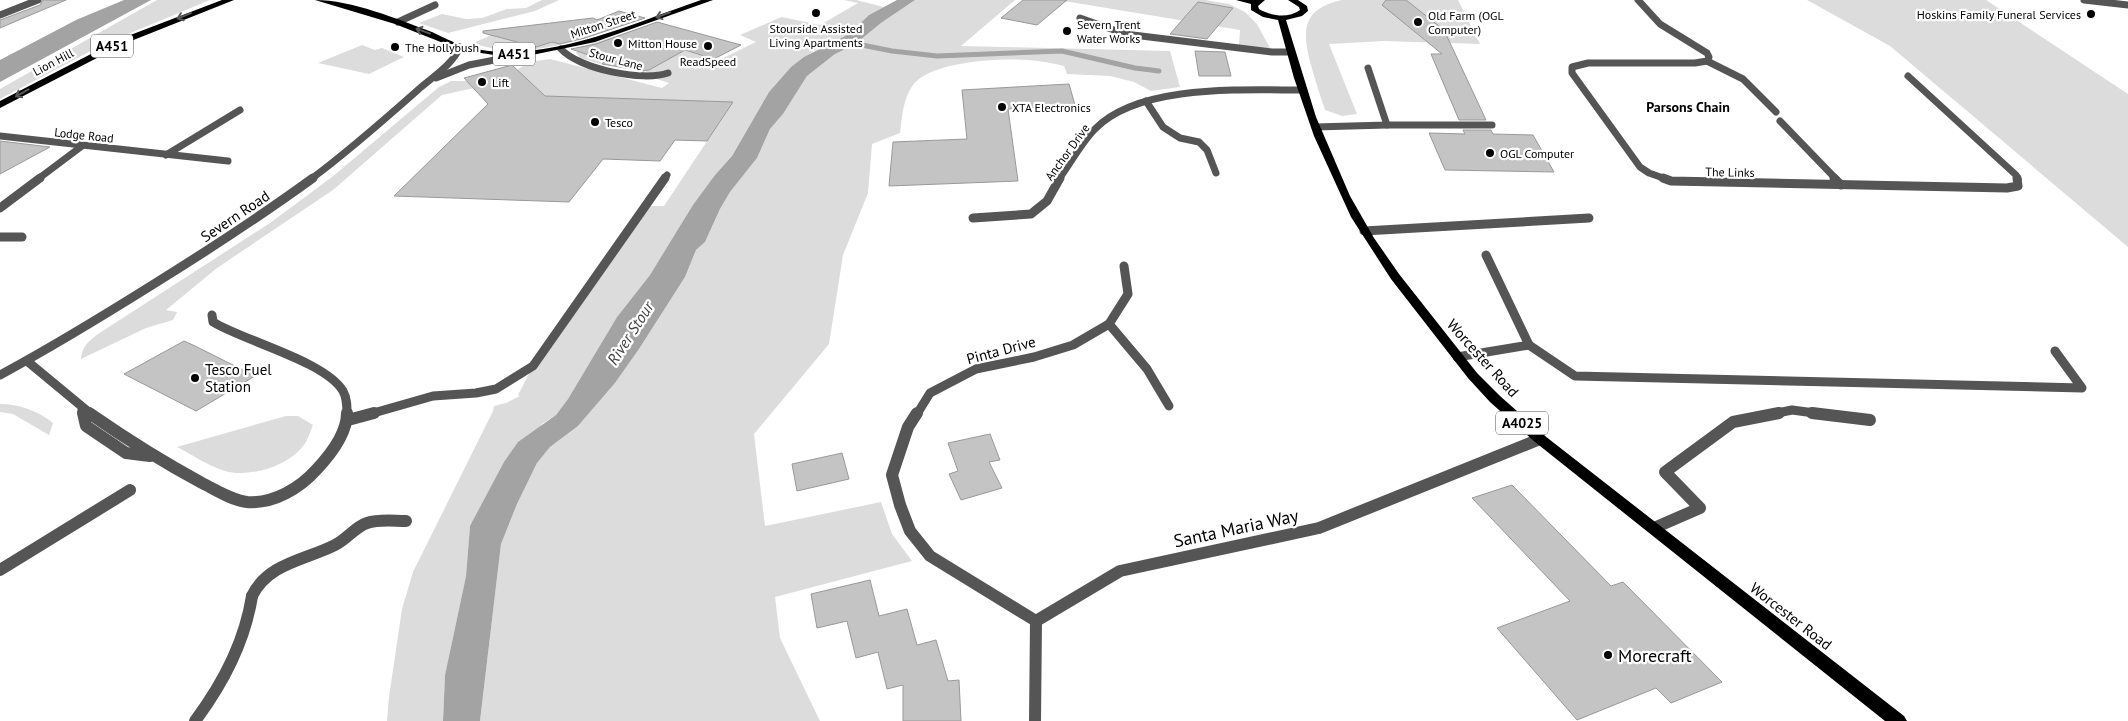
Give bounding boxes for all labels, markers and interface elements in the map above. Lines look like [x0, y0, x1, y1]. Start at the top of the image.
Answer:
street label: Mitton Street [569, 6, 637, 42]
marker: Stourside Assisted Living Apartments [810, 7, 822, 19]
place label: Hoskins Family Funeral Services [1917, 7, 2081, 22]
place label: Old Farm (OGL Computer) [1428, 8, 1504, 37]
marker: Hoskins Family Funeral Services [2085, 8, 2097, 20]
one-way arrow [656, 11, 671, 20]
one-way arrow [177, 12, 192, 21]
marker: Old Farm (OGL Computer) [1412, 16, 1424, 28]
place label: Severn Trent Water Works [1077, 17, 1141, 46]
place label: Stourside Assisted Living Apartments [769, 21, 863, 50]
marker: Severn Trent Water Works [1061, 25, 1073, 37]
one-way arrow [416, 26, 431, 35]
road number: A451 [91, 34, 133, 58]
place label: Mitton House [628, 36, 697, 51]
marker: Mitton House [612, 37, 624, 49]
place label: The Hollybush [405, 40, 479, 55]
marker: ReadSpeed [702, 40, 714, 52]
marker: The Hollybush [389, 41, 401, 53]
road number: A451 [493, 42, 535, 66]
street label: Lion Hill [30, 45, 76, 79]
street label: Stour Lane [587, 45, 645, 73]
place label: ReadSpeed [680, 54, 736, 69]
place label: Lift [492, 75, 509, 90]
marker: Lift [476, 76, 488, 88]
one-way arrow [14, 88, 29, 98]
district label: Parsons Chain [1646, 98, 1730, 116]
place label: XTA Electronics [1012, 100, 1091, 115]
marker: XTA Electronics [996, 101, 1008, 113]
place label: Tesco [605, 115, 633, 130]
marker: Tesco [589, 116, 601, 128]
street label: Anchor Drive [1041, 121, 1093, 183]
street label: Lodge Road [54, 124, 114, 146]
place label: OGL Computer [1500, 146, 1574, 161]
marker: OGL Computer [1484, 147, 1496, 159]
street label: The Links [1705, 164, 1755, 180]
street label: Severn Road [197, 186, 273, 246]
water label: River Stour [602, 296, 659, 368]
street label: Worcester Road [1443, 315, 1523, 401]
street label: Pinta Drive [964, 332, 1038, 368]
place label: Tesco Fuel Station [205, 360, 272, 396]
marker: Tesco Fuel Station [189, 372, 201, 384]
road number: A4025 [1496, 412, 1548, 434]
street label: Santa Maria Way [1171, 503, 1301, 552]
street label: Worcester Road [1746, 578, 1836, 654]
place label: Morecraft [1618, 644, 1692, 667]
marker: Morecraft [1602, 649, 1614, 661]

